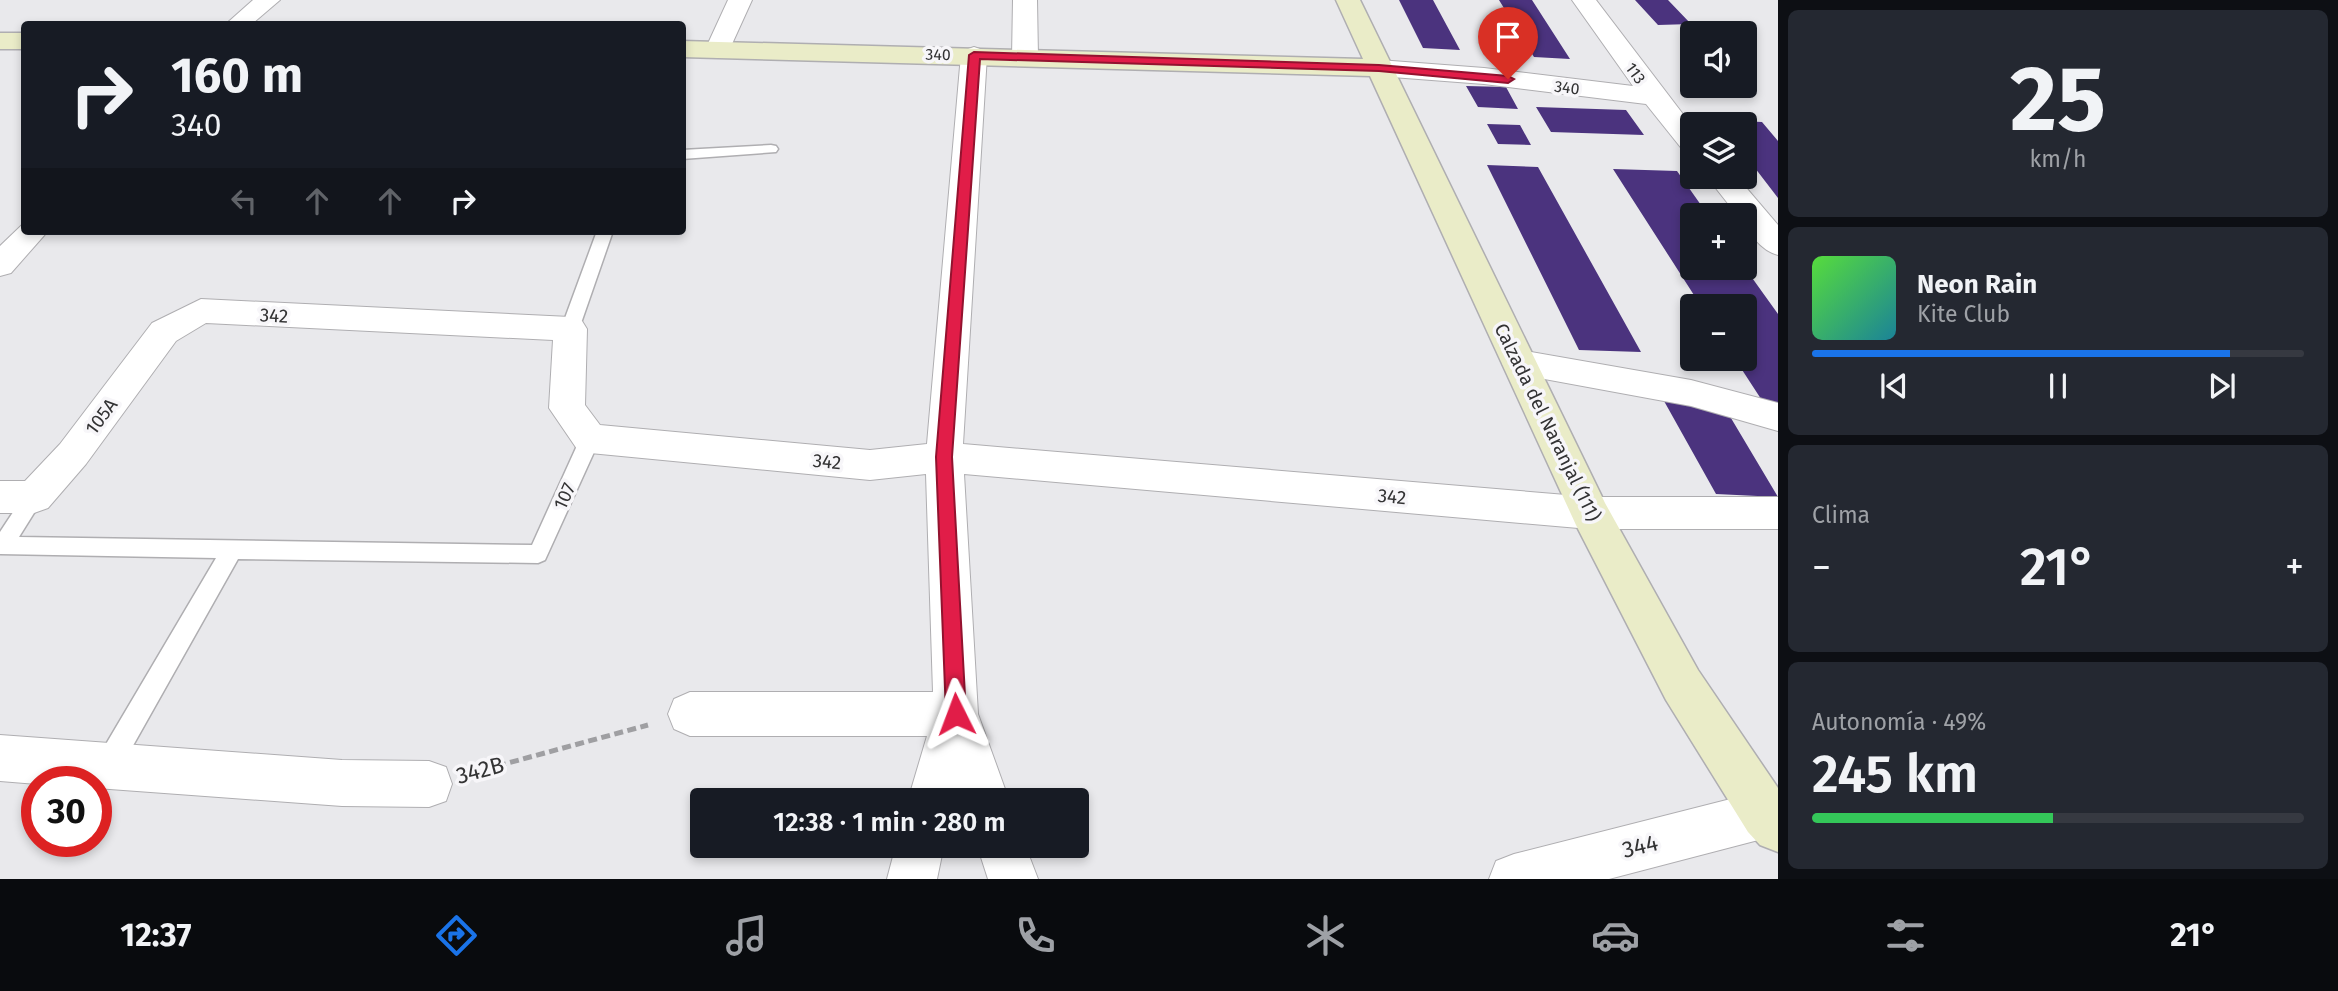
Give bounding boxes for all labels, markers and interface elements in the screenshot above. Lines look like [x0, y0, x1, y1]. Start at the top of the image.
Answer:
pin [1478, 7, 1538, 79]
icon: arrive [1489, 18, 1527, 56]
map controls [1680, 21, 1757, 371]
button: sound [1680, 21, 1757, 98]
street label: 340 [925, 45, 951, 64]
text: 25 [2010, 45, 2106, 154]
text: 160 m [171, 46, 303, 105]
icon: right [56, 49, 147, 140]
street label: 113 [1622, 59, 1650, 88]
street label: 340 [1553, 77, 1581, 98]
text: 340 [171, 106, 222, 144]
button: layers [1680, 112, 1757, 189]
text: km/h [2030, 145, 2086, 173]
icon: left [225, 182, 263, 220]
icon: ahead [298, 182, 336, 220]
icon: ahead [371, 182, 409, 220]
icon: right [444, 182, 482, 220]
button: + [1680, 203, 1757, 280]
text: Neon Rain [1917, 269, 2037, 300]
button: − [1680, 294, 1757, 371]
text: Kite Club [1917, 300, 2010, 328]
street label: 342 [259, 303, 289, 328]
street label: Calzada del Naranjal (111) [1490, 319, 1606, 525]
icon: previous [1875, 367, 1913, 405]
icon: pause [2039, 367, 2077, 405]
icon: next [2203, 367, 2241, 405]
street label: 105A [80, 394, 122, 439]
street label: 342 [812, 449, 842, 474]
street label: 107 [548, 479, 580, 513]
street label: 342 [1377, 484, 1407, 509]
text: Clima [1812, 501, 1870, 529]
text: 21° [2020, 536, 2096, 599]
text: − [1812, 544, 1831, 590]
text: + [2285, 544, 2304, 590]
position arrow [919, 677, 993, 751]
text: Autonomía · 49% [1812, 708, 1986, 736]
text: 245 km [1812, 743, 1978, 806]
street label: 342B [453, 750, 507, 790]
speed limit sign: 30 [21, 766, 112, 857]
text: 12:38 · 1 min · 280 m [773, 807, 1006, 838]
street label: 344 [1619, 828, 1661, 864]
icon: directions [432, 911, 481, 960]
icon: music [722, 911, 771, 960]
icon: phone [1011, 911, 1060, 960]
icon: climate [1301, 911, 1350, 960]
icon: car [1591, 911, 1640, 960]
icon: filters [1881, 911, 1930, 960]
text: 12:37 [120, 916, 191, 954]
text: 21° [2170, 916, 2218, 954]

